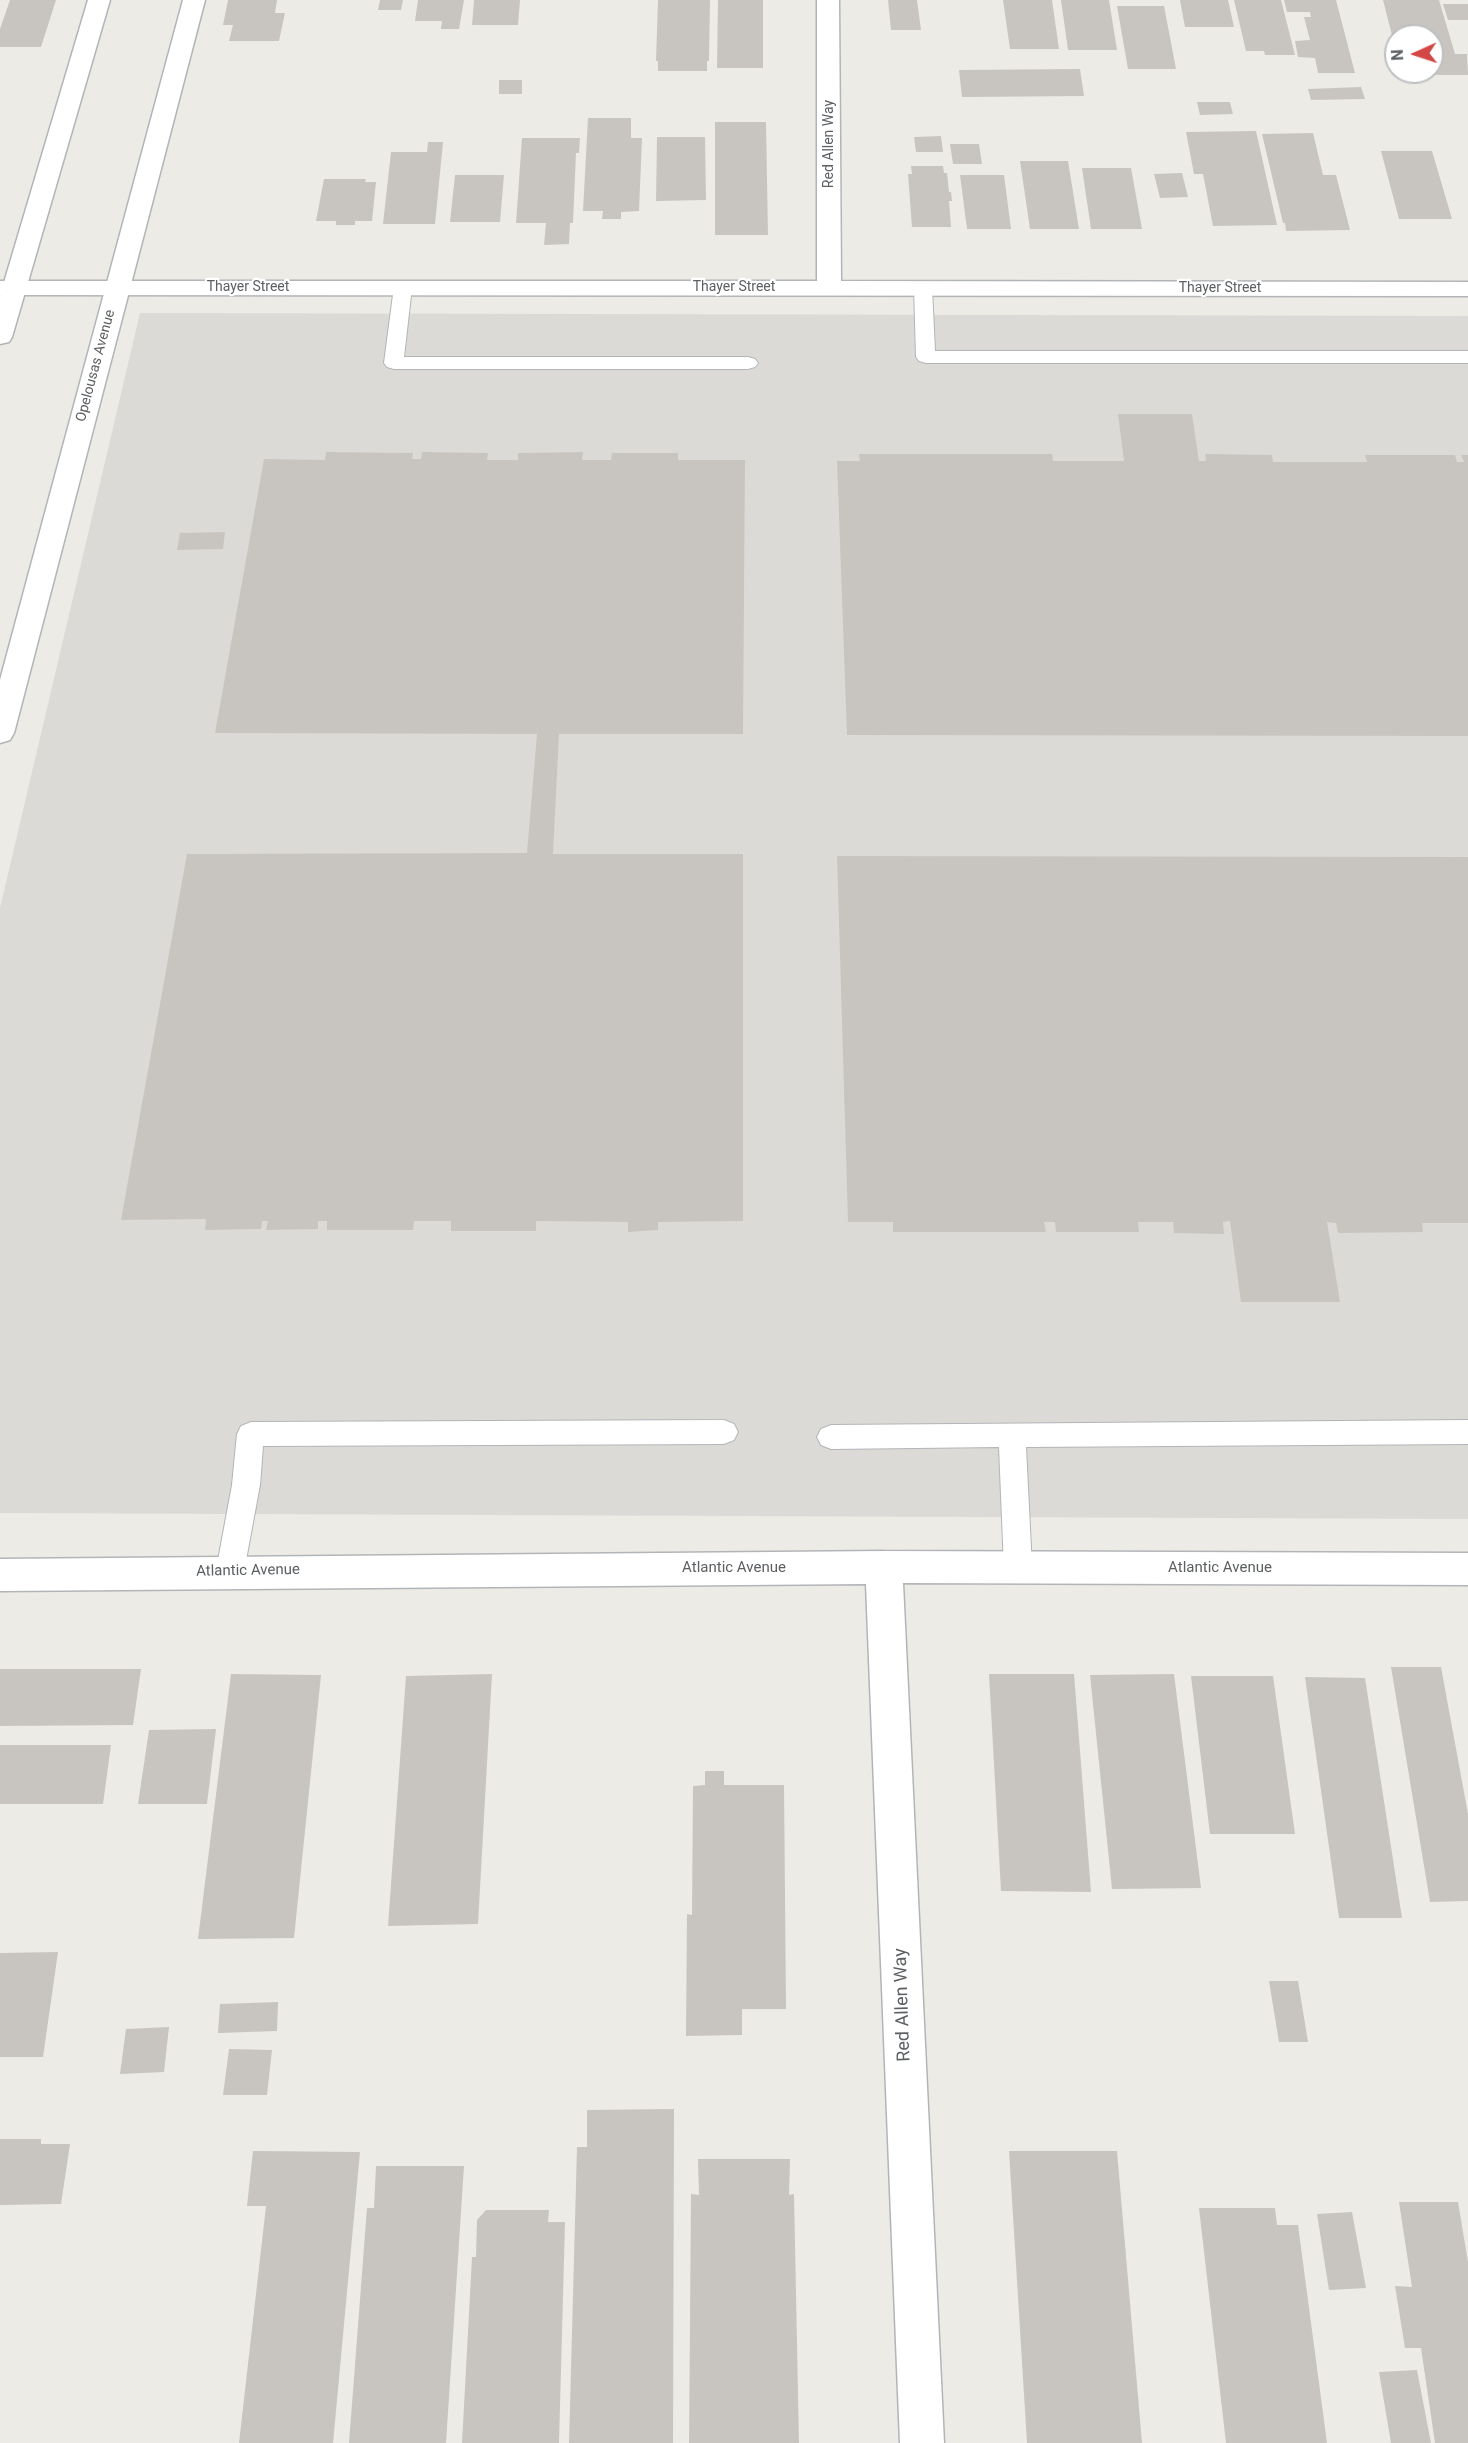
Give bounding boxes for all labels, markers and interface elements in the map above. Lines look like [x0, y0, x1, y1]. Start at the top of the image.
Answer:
north arrow [1384, 24, 1444, 84]
text: N [1388, 49, 1407, 61]
street label: Red Allen Way [821, 100, 837, 188]
street label: Thayer Street [207, 279, 289, 295]
street label: Thayer Street [693, 279, 775, 295]
street label: Thayer Street [1179, 280, 1261, 296]
street label: Opelousas Avenue [73, 308, 119, 424]
street label: Atlantic Avenue [682, 1559, 786, 1577]
street label: Atlantic Avenue [1168, 1559, 1272, 1577]
street label: Atlantic Avenue [196, 1561, 300, 1581]
street label: Red Allen Way [890, 1948, 916, 2062]

